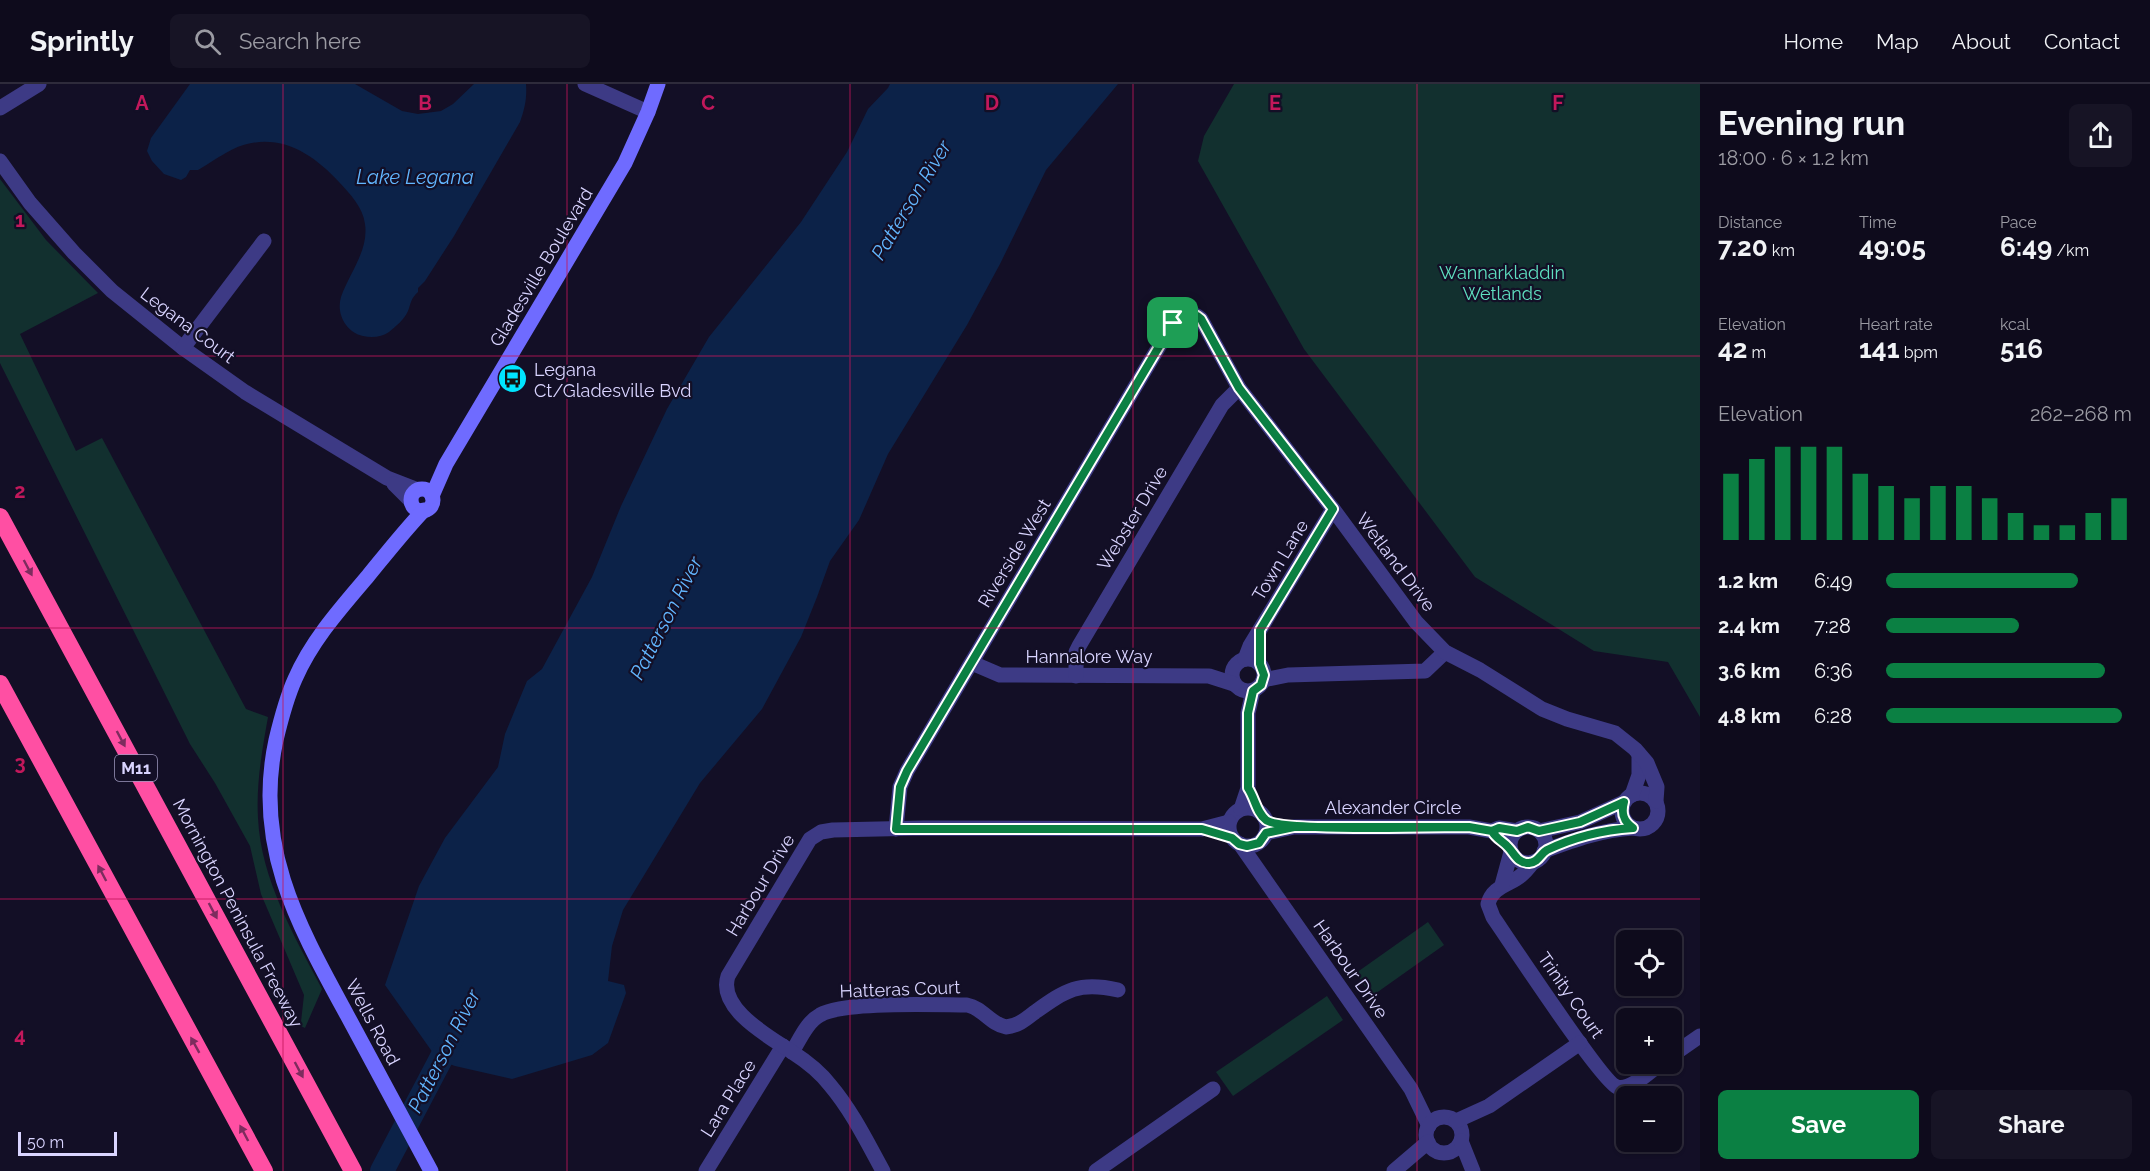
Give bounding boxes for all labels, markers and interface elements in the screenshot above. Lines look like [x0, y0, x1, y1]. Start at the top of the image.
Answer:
search box [170, 14, 590, 68]
text: Sprintly [30, 25, 134, 58]
icon: search [191, 25, 224, 58]
text: Search here [239, 28, 361, 54]
text: Home [1784, 29, 1843, 54]
text: Map [1876, 29, 1919, 54]
text: About [1952, 29, 2011, 54]
text: Contact [2044, 29, 2120, 54]
text: A [135, 91, 149, 115]
text: B [418, 91, 432, 115]
text: C [701, 91, 715, 115]
text: D [985, 91, 999, 115]
text: E [1269, 91, 1281, 115]
text: F [1552, 91, 1564, 115]
text: Evening run [1718, 104, 1905, 143]
button: share [2069, 104, 2132, 167]
water label: Patterson River [866, 135, 957, 264]
text: 18:00 · 6 × 1.2 km [1718, 146, 1869, 170]
water label: Lake Legana [356, 165, 474, 189]
street label: Gladesville Boulevard [485, 184, 597, 350]
text: 1 [15, 208, 25, 232]
text: Distance [1718, 213, 1782, 232]
text: Time [1859, 213, 1896, 232]
text: Pace [2000, 213, 2037, 232]
text: 7.20 [1718, 232, 1768, 262]
text: 49:05 [1859, 232, 1926, 262]
text: 6:49 [2000, 232, 2052, 262]
text: km [1768, 241, 1795, 260]
text: /km [2052, 241, 2089, 260]
park label: Wannarkladdin Wetlands [1439, 262, 1565, 304]
street label: Legana Court [137, 283, 239, 367]
pin [1147, 297, 1198, 348]
icon: arrive [1156, 306, 1189, 339]
text: Elevation [1718, 315, 1786, 334]
text: Heart rate [1859, 315, 1933, 334]
text: kcal [2000, 315, 2030, 334]
text: 42 [1718, 334, 1748, 364]
text: 141 [1859, 334, 1900, 364]
text: 516 [2000, 334, 2043, 364]
text: m [1748, 343, 1766, 362]
text: bpm [1900, 343, 1938, 362]
place label: Legana Ct/Gladesville Bvd [534, 359, 691, 401]
bus stop icon: Legana Ct/Gladesville Bvd [497, 363, 529, 395]
text: Elevation [1718, 402, 1803, 426]
text: 262–268 m [2030, 402, 2132, 426]
street label: Webster Drive [1093, 462, 1172, 574]
text: 2 [14, 479, 26, 503]
street label: Riverside West [973, 495, 1055, 611]
street label: Wetland Drive [1352, 509, 1440, 616]
street label: Town Lane [1248, 515, 1313, 604]
water label: Patterson River [625, 551, 708, 684]
one-way arrow [23, 560, 33, 577]
text: 1.2 km [1718, 569, 1778, 593]
text: 6:49 [1814, 569, 1852, 593]
text: 2.4 km [1718, 614, 1780, 638]
text: 7:28 [1814, 614, 1851, 638]
street label: Hannalore Way [1025, 646, 1153, 667]
text: 3.6 km [1718, 659, 1780, 683]
text: 6:36 [1814, 659, 1853, 683]
text: 4.8 km [1718, 704, 1781, 728]
text: 6:28 [1814, 704, 1852, 728]
one-way arrow [116, 731, 126, 748]
text: 3 [14, 751, 26, 775]
road number: M11 [115, 755, 157, 781]
street label: Mornington Peninsula Freeway [169, 795, 307, 1031]
street label: Alexander Circle [1325, 797, 1462, 818]
street label: Harbour Drive [721, 830, 799, 940]
one-way arrow [97, 865, 107, 882]
one-way arrow [208, 903, 218, 920]
street label: Harbour Drive [1309, 916, 1393, 1023]
map controls [1616, 930, 1682, 1152]
button: locate [1616, 930, 1682, 996]
street label: Trinity Court [1534, 948, 1608, 1042]
street label: Wells Road [342, 975, 404, 1069]
street label: Hatteras Court [839, 976, 961, 1002]
water label: Patterson River [403, 984, 486, 1117]
button: + [1616, 1008, 1682, 1074]
text: 4 [14, 1023, 26, 1047]
one-way arrow [190, 1036, 200, 1053]
street label: Lara Place [696, 1055, 760, 1141]
one-way arrow [294, 1062, 304, 1079]
button: − [1616, 1086, 1682, 1152]
button: Save [1718, 1090, 1919, 1159]
button: Share [1931, 1090, 2132, 1159]
one-way arrow [239, 1125, 249, 1142]
scale bar [18, 1129, 117, 1156]
text: 50 m [27, 1133, 64, 1152]

